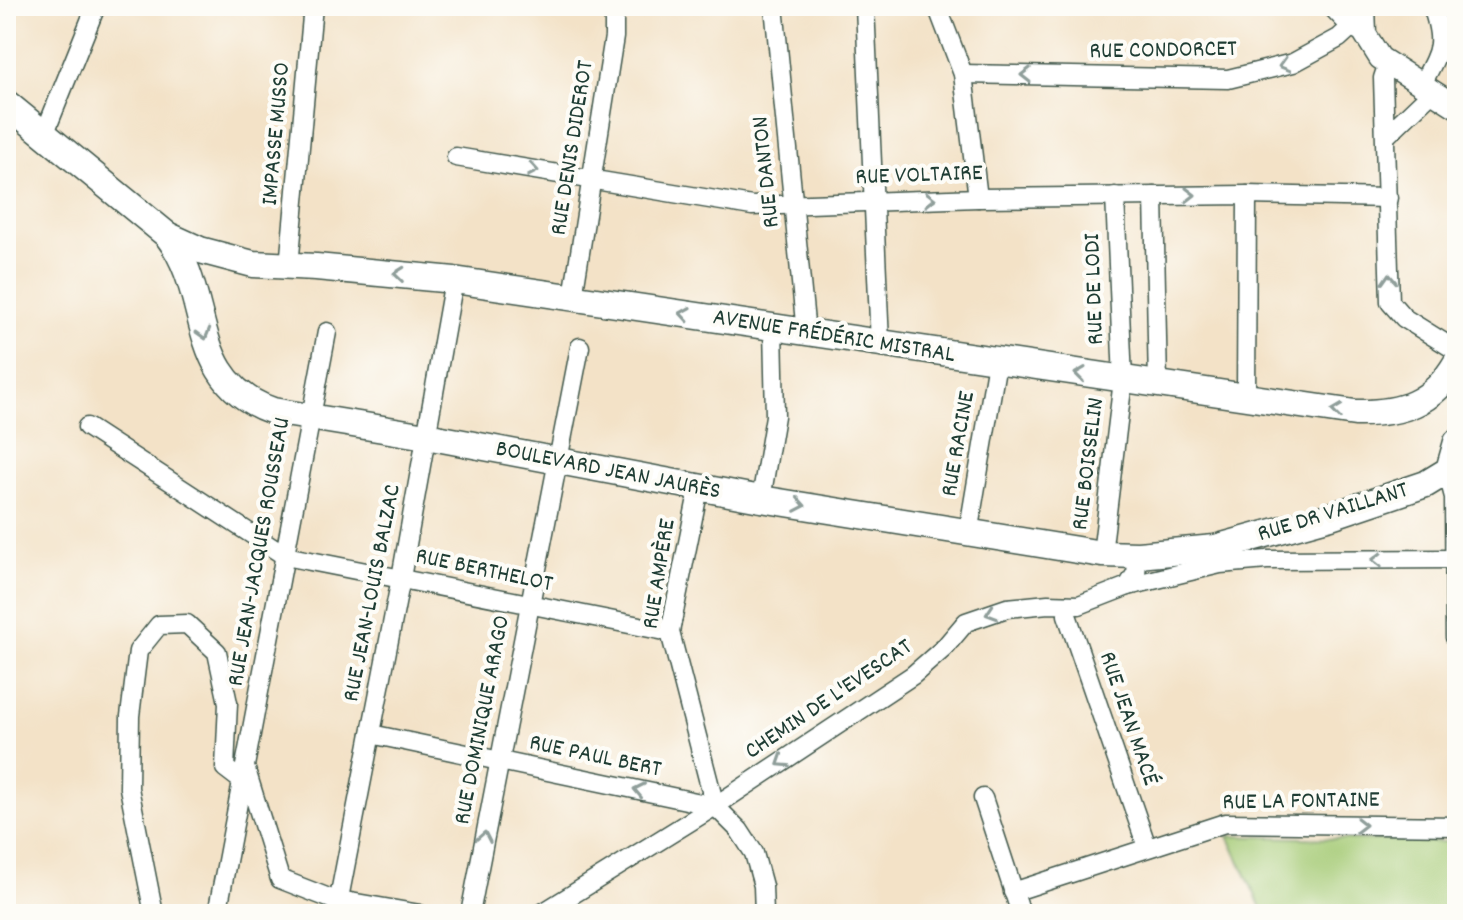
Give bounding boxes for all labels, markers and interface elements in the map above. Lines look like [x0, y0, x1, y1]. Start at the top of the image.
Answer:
street label: RUE CONDORCET [1089, 33, 1237, 69]
one-way arrow [1278, 55, 1291, 72]
street label: RUE DENIS DIDEROT [542, 58, 604, 238]
street label: IMPASSE MUSSO [254, 61, 300, 207]
one-way arrow [1019, 66, 1032, 84]
street label: RUE DANTON [744, 114, 790, 230]
street label: RUE VOLTAIRE [855, 157, 983, 195]
one-way arrow [526, 161, 540, 178]
one-way arrow [1184, 187, 1197, 204]
one-way arrow [924, 191, 937, 208]
street label: RUE DE LODI [1076, 232, 1114, 345]
one-way arrow [392, 266, 405, 283]
one-way arrow [1381, 272, 1398, 285]
street label: AVENUE FRÉDÉRIC MISTRAL [710, 301, 958, 373]
one-way arrow [678, 306, 691, 323]
one-way arrow [194, 326, 211, 340]
one-way arrow [1073, 366, 1087, 383]
street label: RUE RACINE [933, 389, 985, 499]
street label: RUE BOISSELIN [1064, 396, 1114, 532]
one-way arrow [1330, 403, 1344, 420]
street label: RUE JEAN-JACQUES ROUSSEAU [220, 415, 300, 689]
street label: BOULEVARD JEAN JAURÈS [493, 433, 723, 509]
street label: RUE DR VAILLANT [1254, 474, 1413, 552]
street label: RUE JEAN-LOUIS BALZAC [335, 481, 411, 705]
one-way arrow [793, 496, 806, 513]
street label: RUE AMPÈRE [635, 516, 686, 632]
street label: RUE BERTHELOT [412, 540, 556, 602]
one-way arrow [1370, 551, 1383, 569]
one-way arrow [985, 604, 999, 620]
street label: RUE DOMINIQUE ARAGO [446, 613, 520, 827]
street label: CHEMIN DE L'EVESCAT [738, 631, 920, 769]
street label: RUE JEAN MACÉ [1089, 647, 1167, 791]
street label: RUE PAUL BERT [526, 726, 665, 788]
one-way arrow [776, 753, 790, 768]
one-way arrow [633, 782, 646, 799]
street label: RUE LA FONTAINE [1222, 784, 1380, 820]
one-way arrow [1355, 816, 1368, 834]
one-way arrow [475, 831, 492, 844]

